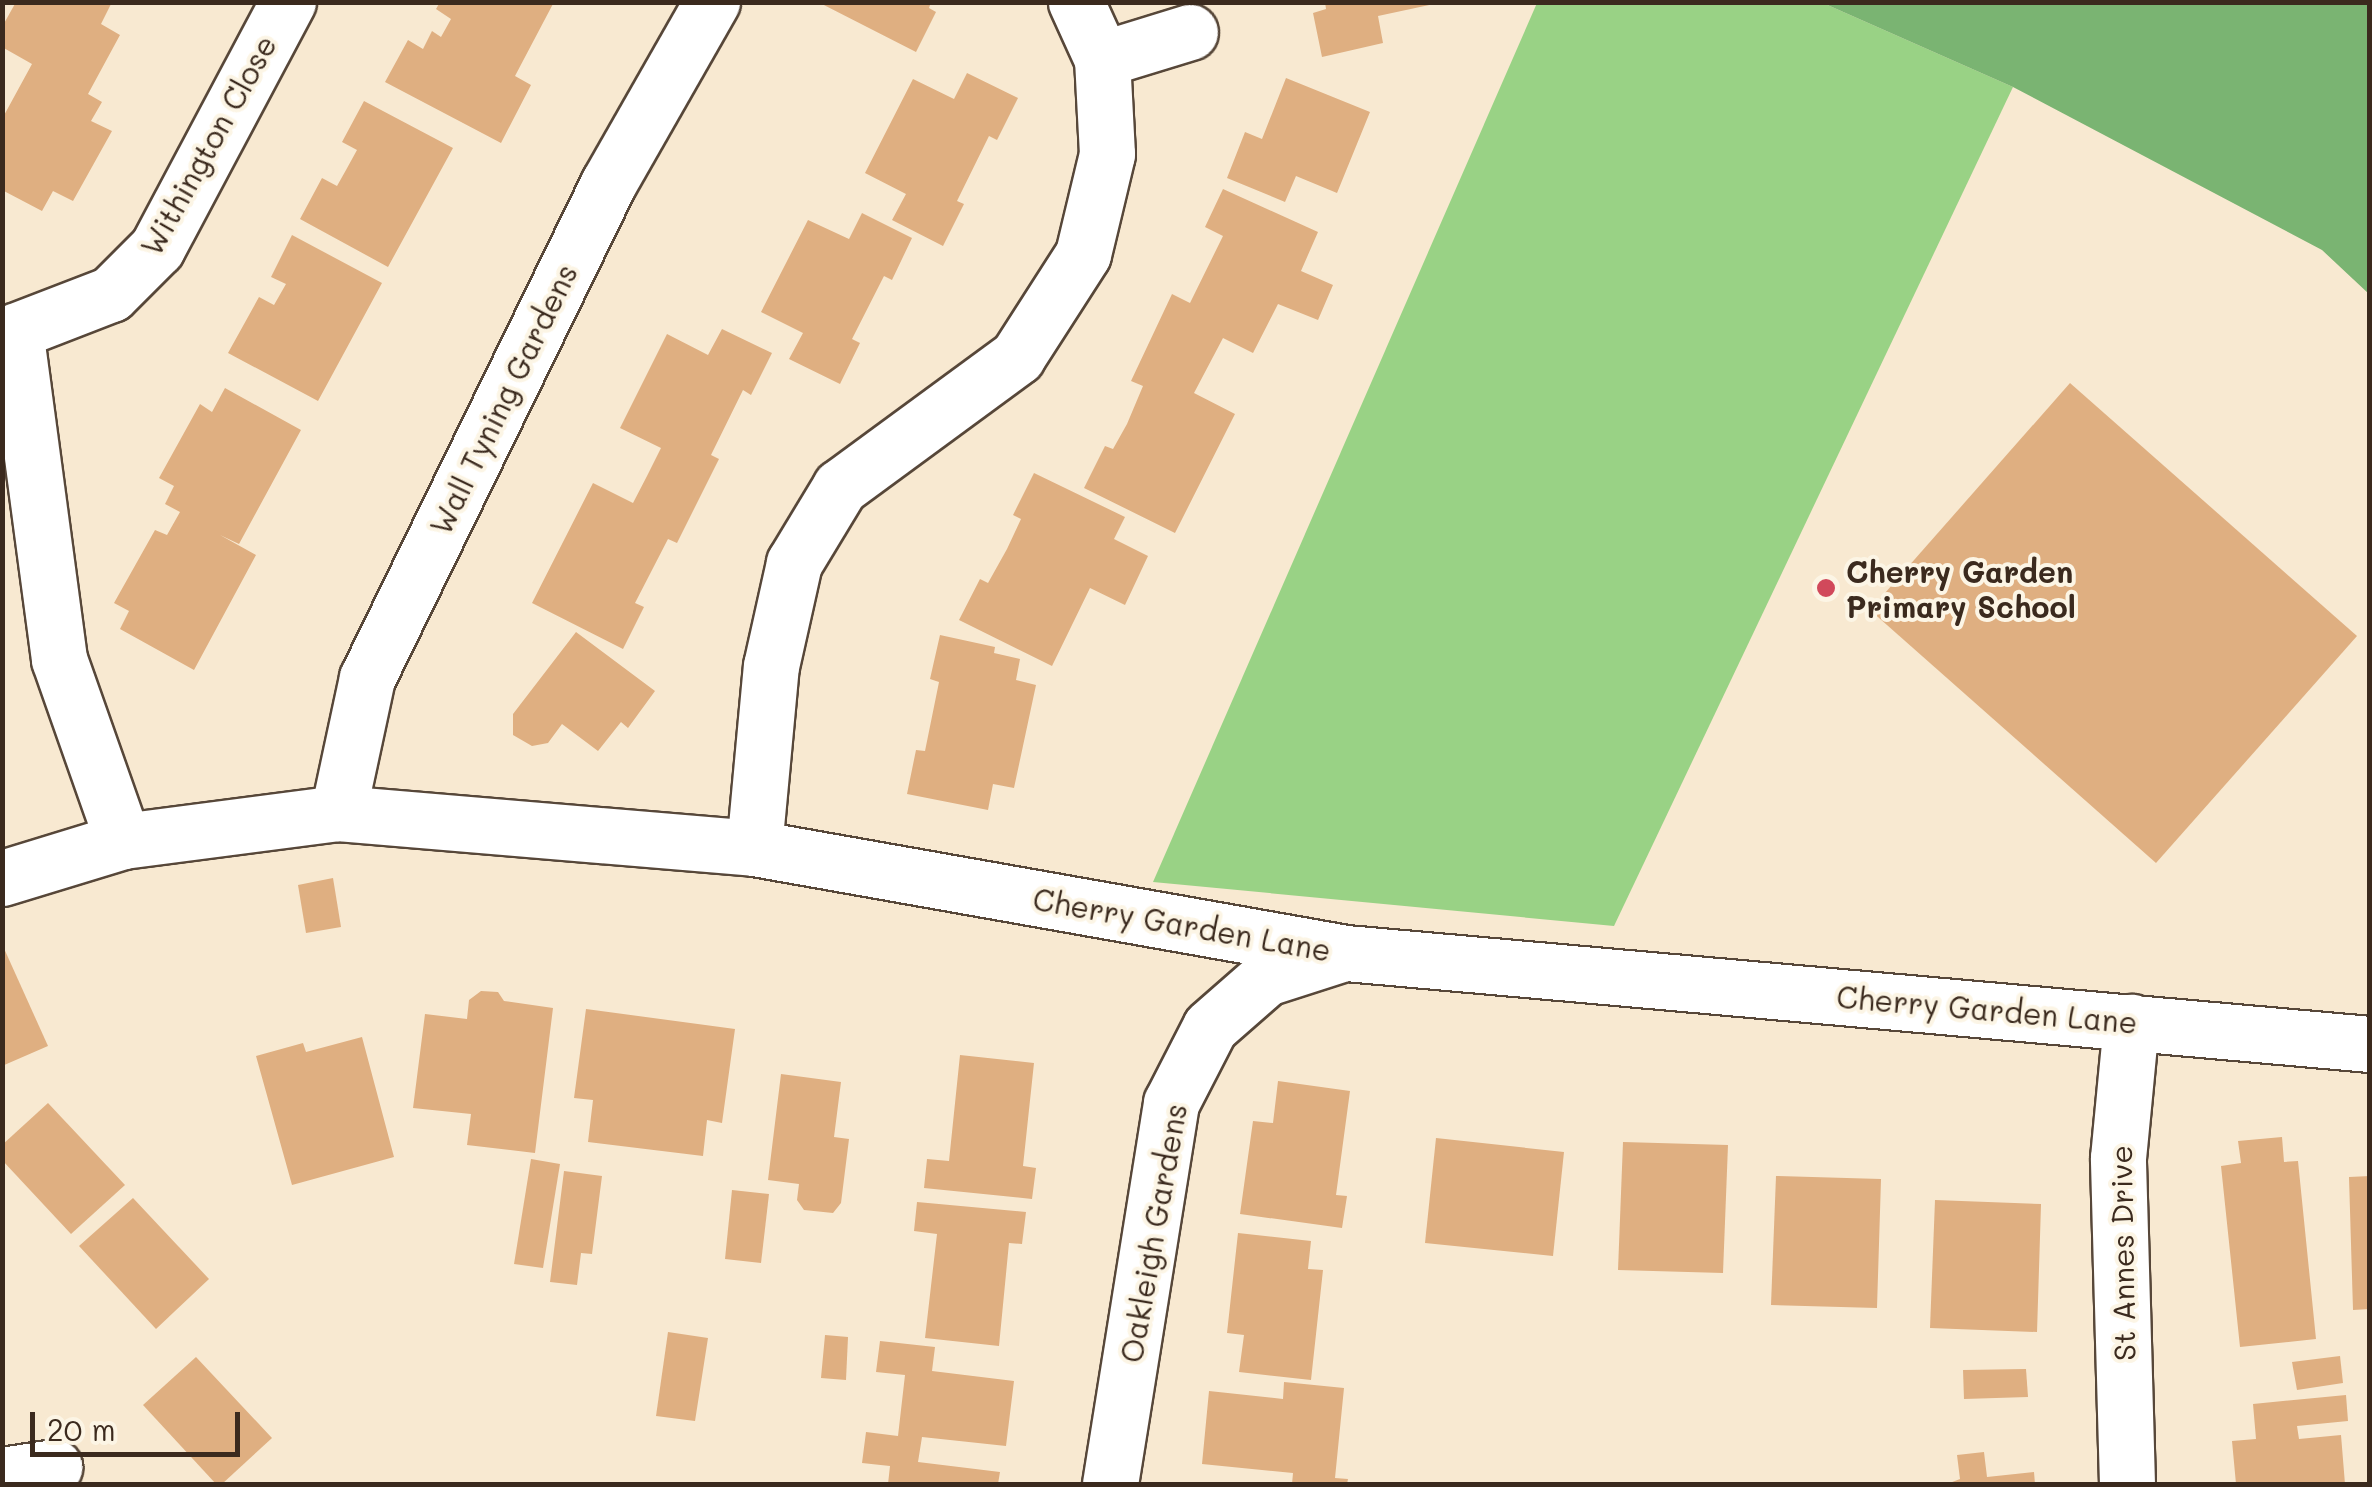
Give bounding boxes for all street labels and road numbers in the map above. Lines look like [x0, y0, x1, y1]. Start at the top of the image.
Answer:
street label: Withington Close [133, 29, 283, 261]
street label: Wall Tyning Gardens [422, 258, 584, 540]
street label: Cherry Garden Lane [1030, 880, 1334, 968]
street label: Cherry Garden Lane [1835, 978, 2139, 1040]
street label: Oakleigh Gardens [1112, 1101, 1194, 1365]
street label: St Annes Drive [2102, 1145, 2142, 1361]

